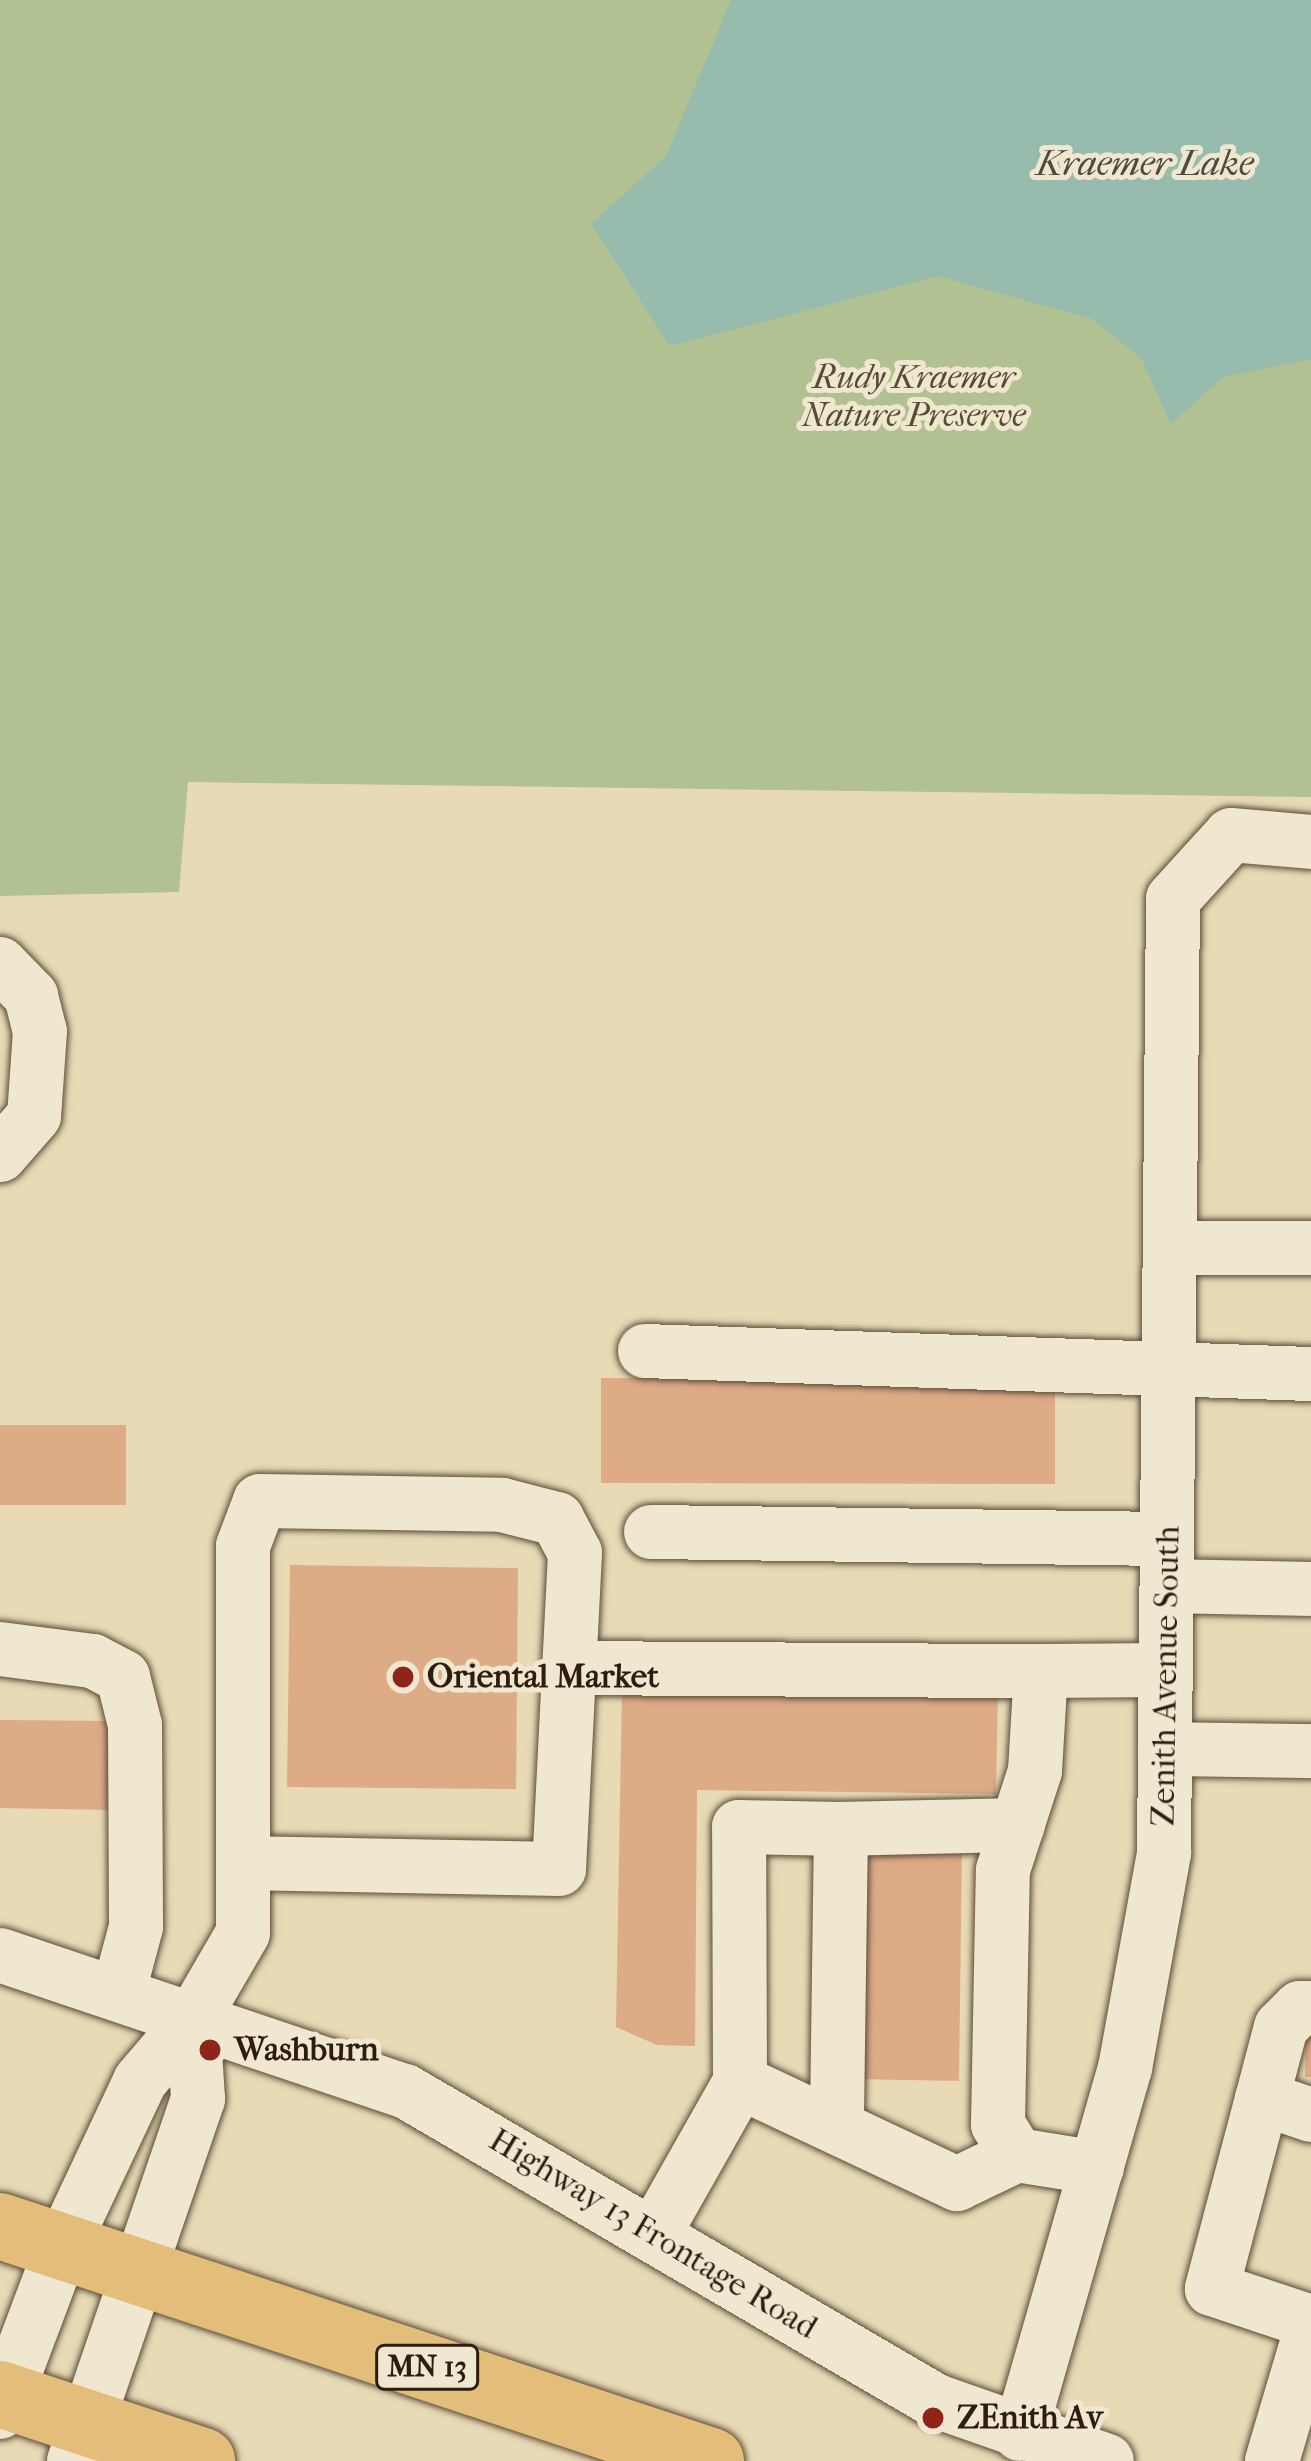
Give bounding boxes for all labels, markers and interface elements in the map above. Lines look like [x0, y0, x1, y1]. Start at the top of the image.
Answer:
water label: Kraemer Lake [1037, 142, 1253, 186]
park label: Rudy Kraemer Nature Preserve [802, 358, 1026, 436]
street label: Zenith Avenue South [1144, 1525, 1188, 1827]
place label: Oriental Market [427, 1657, 659, 1697]
marker: Oriental Market [390, 1664, 416, 1690]
place label: Washburn [234, 2030, 379, 2070]
marker: Washburn [197, 2037, 223, 2063]
street label: Highway 13 Frontage Road [482, 2120, 824, 2348]
road number: MN 13 [373, 2343, 481, 2391]
place label: ZEnith Av [957, 2398, 1103, 2438]
marker: ZEnith Av [920, 2405, 946, 2431]

